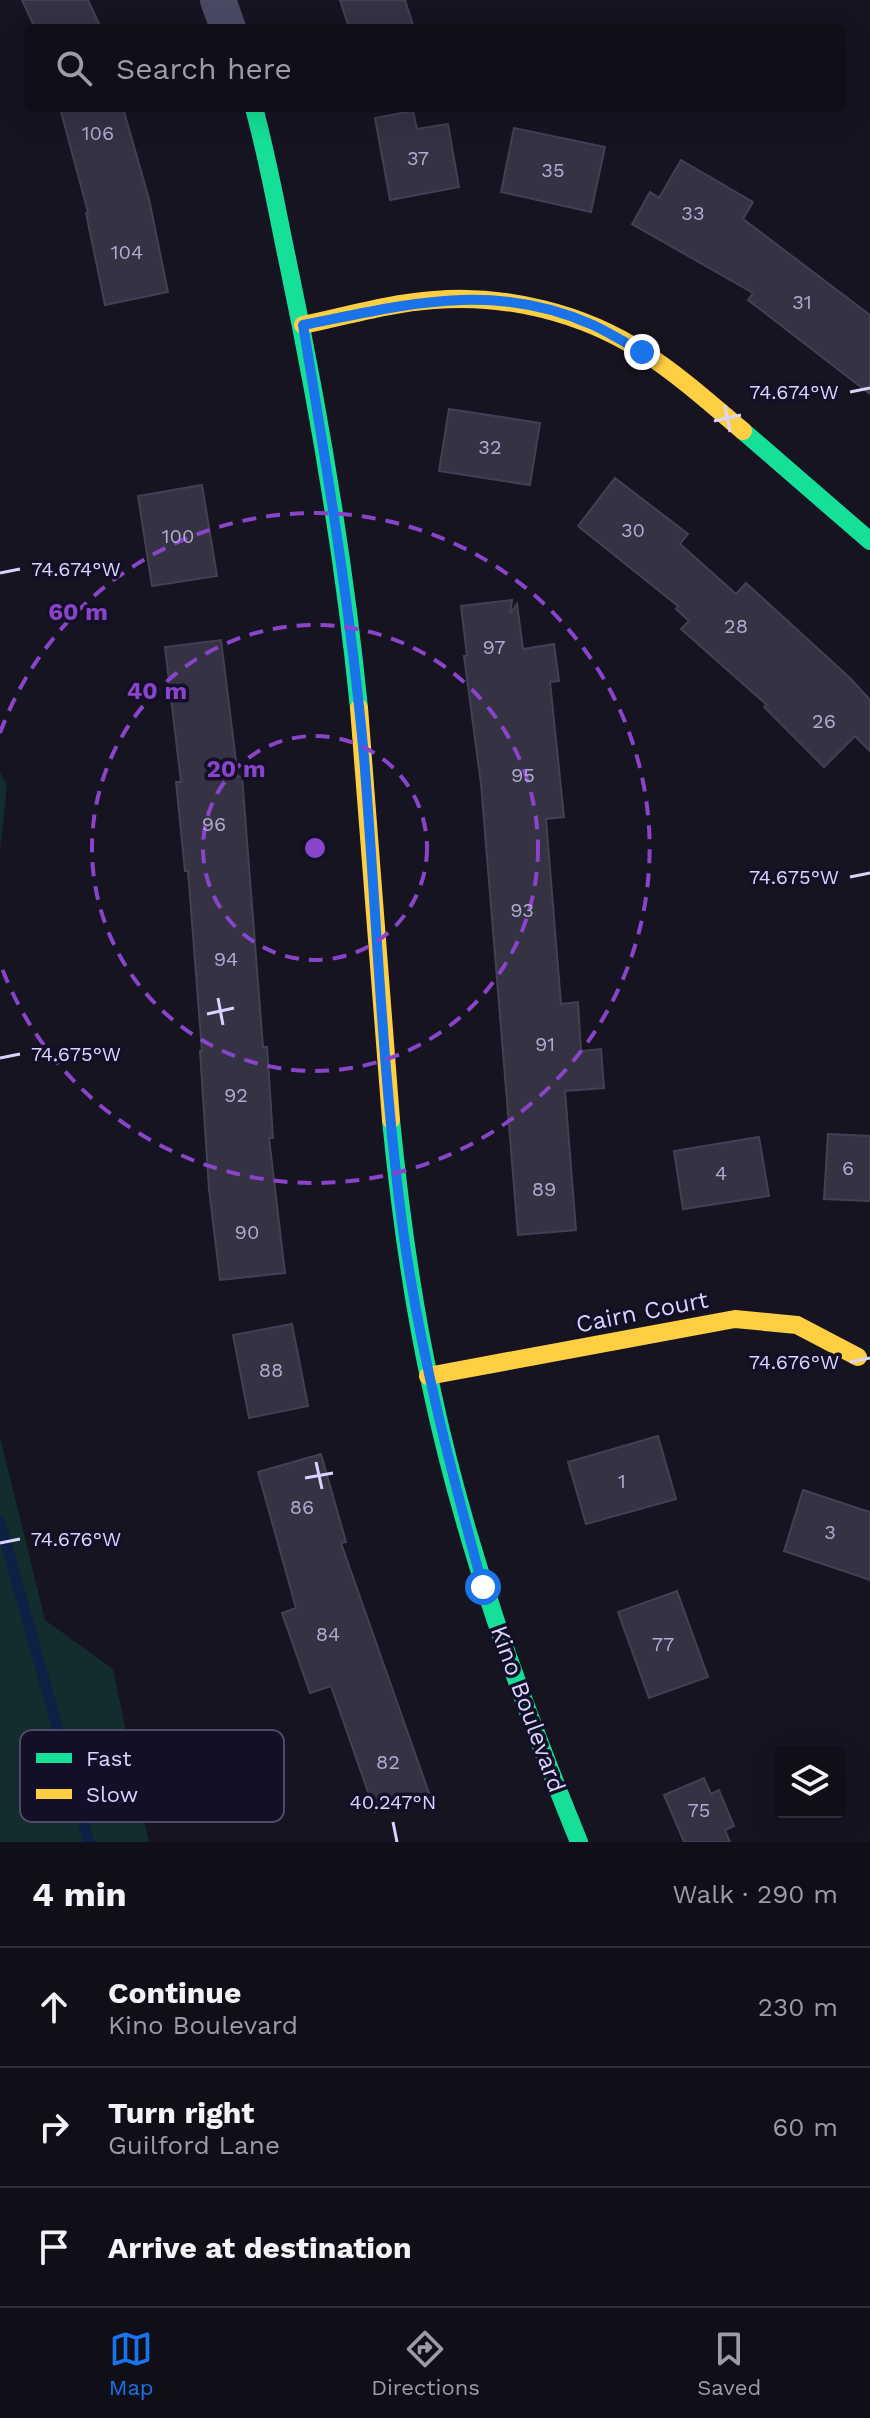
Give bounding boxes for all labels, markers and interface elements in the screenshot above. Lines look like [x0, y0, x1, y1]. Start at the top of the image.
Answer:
search box [24, 24, 846, 112]
icon: search [52, 46, 96, 90]
text: Search here [116, 51, 292, 86]
house number: 106 [82, 121, 114, 145]
house number: 37 [407, 146, 429, 170]
house number: 35 [541, 158, 565, 182]
house number: 33 [681, 201, 705, 225]
house number: 104 [111, 240, 143, 264]
house number: 31 [792, 290, 812, 314]
route end [624, 334, 660, 370]
text: 74.674°W [749, 380, 839, 404]
house number: 32 [478, 435, 502, 459]
house number: 30 [621, 518, 645, 542]
house number: 100 [162, 524, 194, 548]
text: 74.674°W [31, 557, 121, 581]
text: 60 m [48, 598, 108, 626]
house number: 28 [724, 614, 748, 638]
house number: 97 [482, 635, 506, 659]
text: 40 m [127, 677, 187, 705]
house number: 26 [812, 709, 836, 733]
text: 20 m [206, 755, 266, 783]
house number: 95 [511, 763, 535, 787]
house number: 96 [202, 812, 226, 836]
centre of rings [301, 834, 329, 862]
text: 74.675°W [749, 865, 839, 889]
house number: 93 [510, 898, 534, 922]
house number: 94 [214, 947, 238, 971]
house number: 91 [535, 1032, 555, 1056]
text: 74.675°W [31, 1042, 121, 1066]
house number: 92 [224, 1083, 248, 1107]
house number: 6 [842, 1156, 854, 1180]
house number: 4 [715, 1161, 727, 1185]
house number: 89 [532, 1177, 556, 1201]
house number: 90 [235, 1220, 259, 1244]
street label: Cairn Court [574, 1285, 710, 1339]
text: 74.676°W [749, 1350, 839, 1374]
house number: 88 [259, 1358, 283, 1382]
house number: 1 [618, 1469, 626, 1493]
house number: 86 [290, 1495, 314, 1519]
house number: 3 [824, 1520, 836, 1544]
text: 74.676°W [31, 1527, 121, 1551]
route start [465, 1569, 501, 1605]
house number: 84 [316, 1622, 340, 1646]
street label: Kino Boulevard [485, 1622, 571, 1796]
house number: 77 [652, 1632, 674, 1656]
legend [20, 1730, 284, 1822]
text: Fast [86, 1746, 132, 1771]
map controls [774, 1746, 846, 1818]
button: layers [774, 1746, 846, 1818]
house number: 82 [376, 1750, 400, 1774]
text: Slow [86, 1782, 138, 1807]
text: 40.247°N [350, 1790, 436, 1814]
house number: 75 [688, 1798, 710, 1822]
text: 4 min [32, 1874, 127, 1914]
text: Walk · 290 m [673, 1879, 838, 1909]
text: Continue [108, 1975, 241, 2010]
icon: ahead [32, 1985, 76, 2029]
text: 230 m [758, 1992, 838, 2022]
text: Kino Boulevard [108, 2010, 298, 2040]
text: Turn right [108, 2095, 254, 2130]
icon: right [32, 2105, 76, 2149]
text: 60 m [772, 2112, 838, 2142]
text: Guilford Lane [108, 2130, 280, 2160]
icon: arrive [32, 2225, 76, 2269]
text: Arrive at destination [108, 2230, 412, 2265]
tab: Map [109, 2327, 154, 2400]
tab: Directions [371, 2327, 480, 2400]
tab: Saved [697, 2327, 761, 2400]

